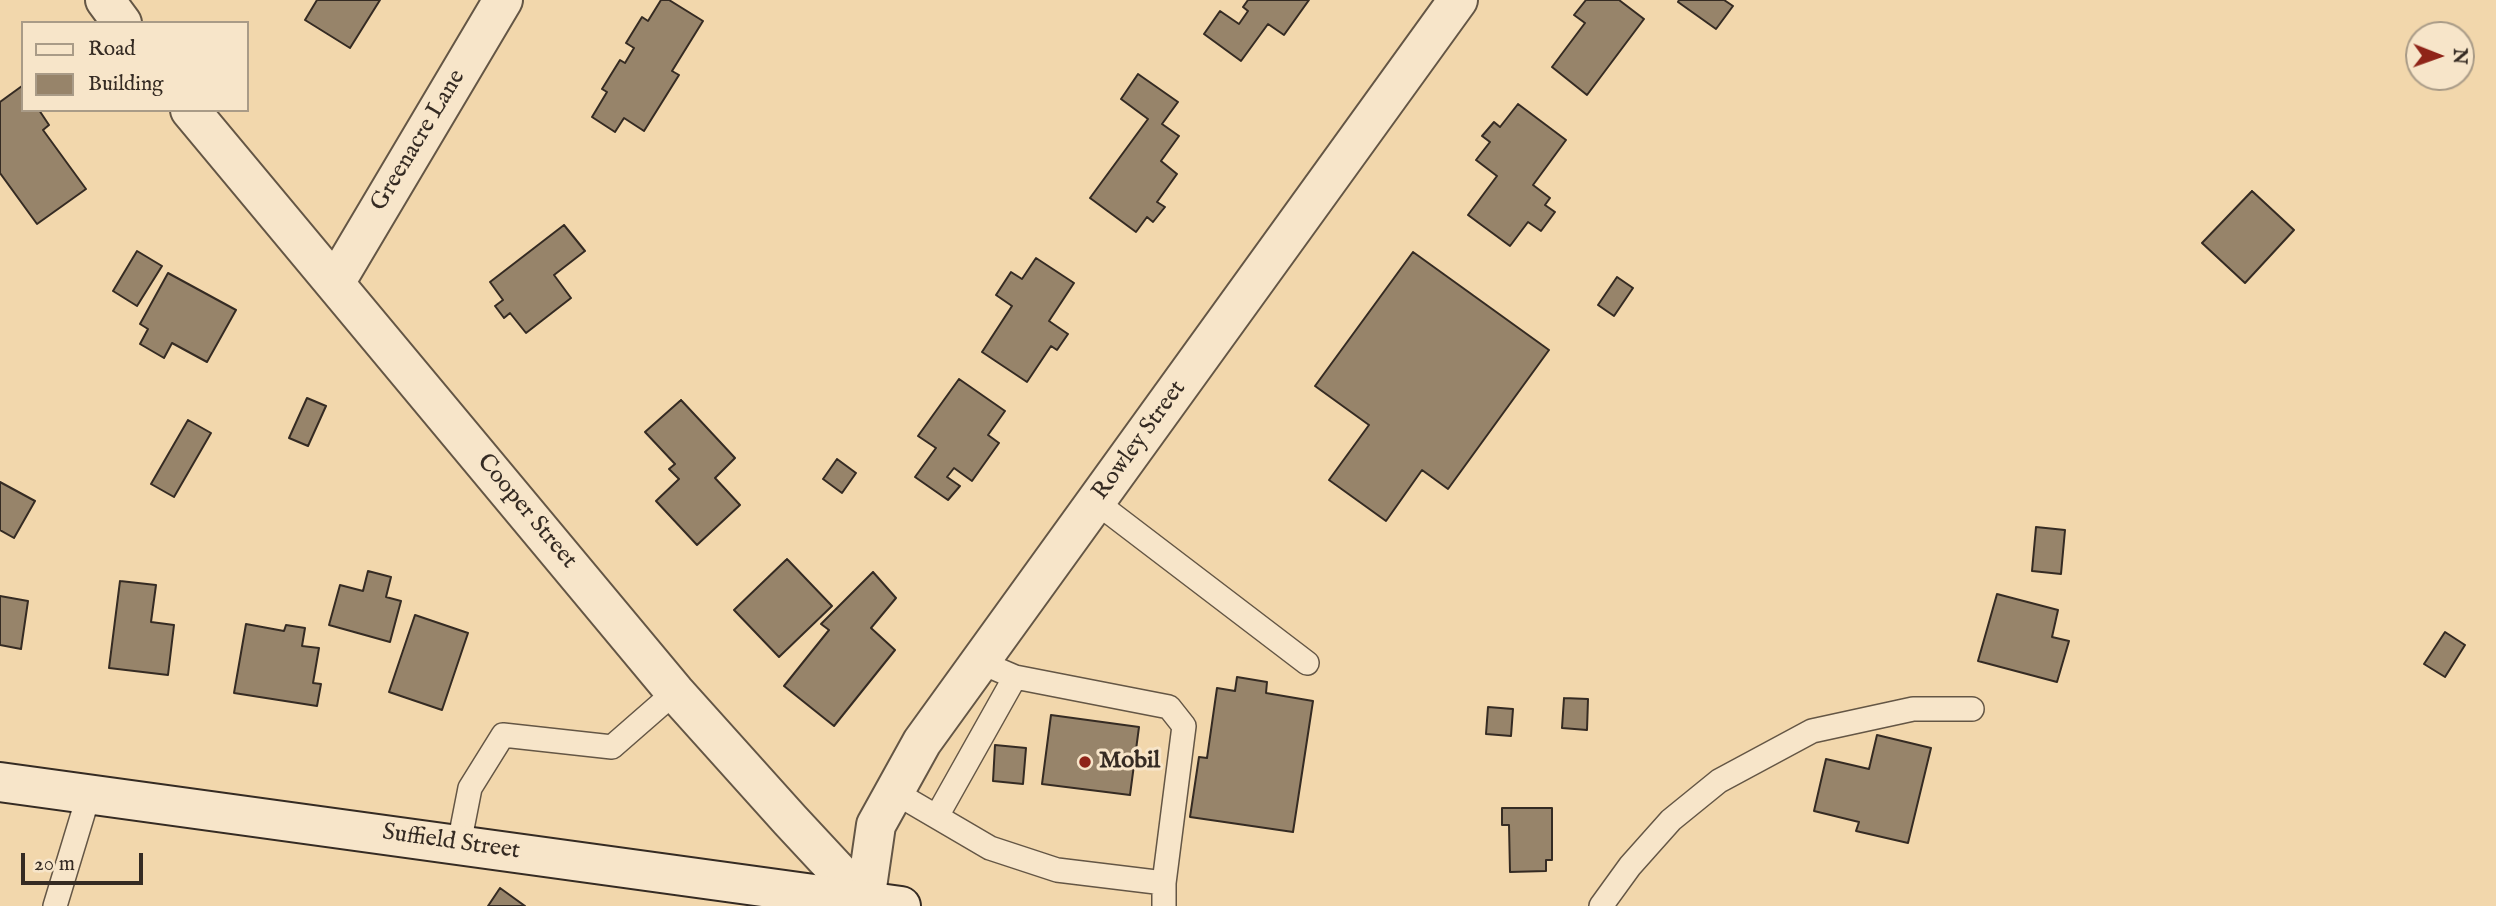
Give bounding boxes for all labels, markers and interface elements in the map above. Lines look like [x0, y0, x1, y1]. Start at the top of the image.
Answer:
legend [21, 21, 248, 112]
north arrow [2405, 21, 2475, 91]
text: Road [88, 36, 135, 63]
text: N [2447, 48, 2471, 65]
street label: Greenacre Lane [366, 65, 472, 217]
text: Building [88, 71, 163, 98]
street label: Rowley Street [1087, 376, 1193, 506]
street label: Cooper Street [470, 449, 582, 575]
place label: Mobil [1099, 748, 1160, 776]
marker: Mobil [1077, 754, 1093, 770]
street label: Suffield Street [380, 819, 522, 867]
scale bar [24, 839, 147, 883]
text: 20 m [34, 851, 75, 878]

